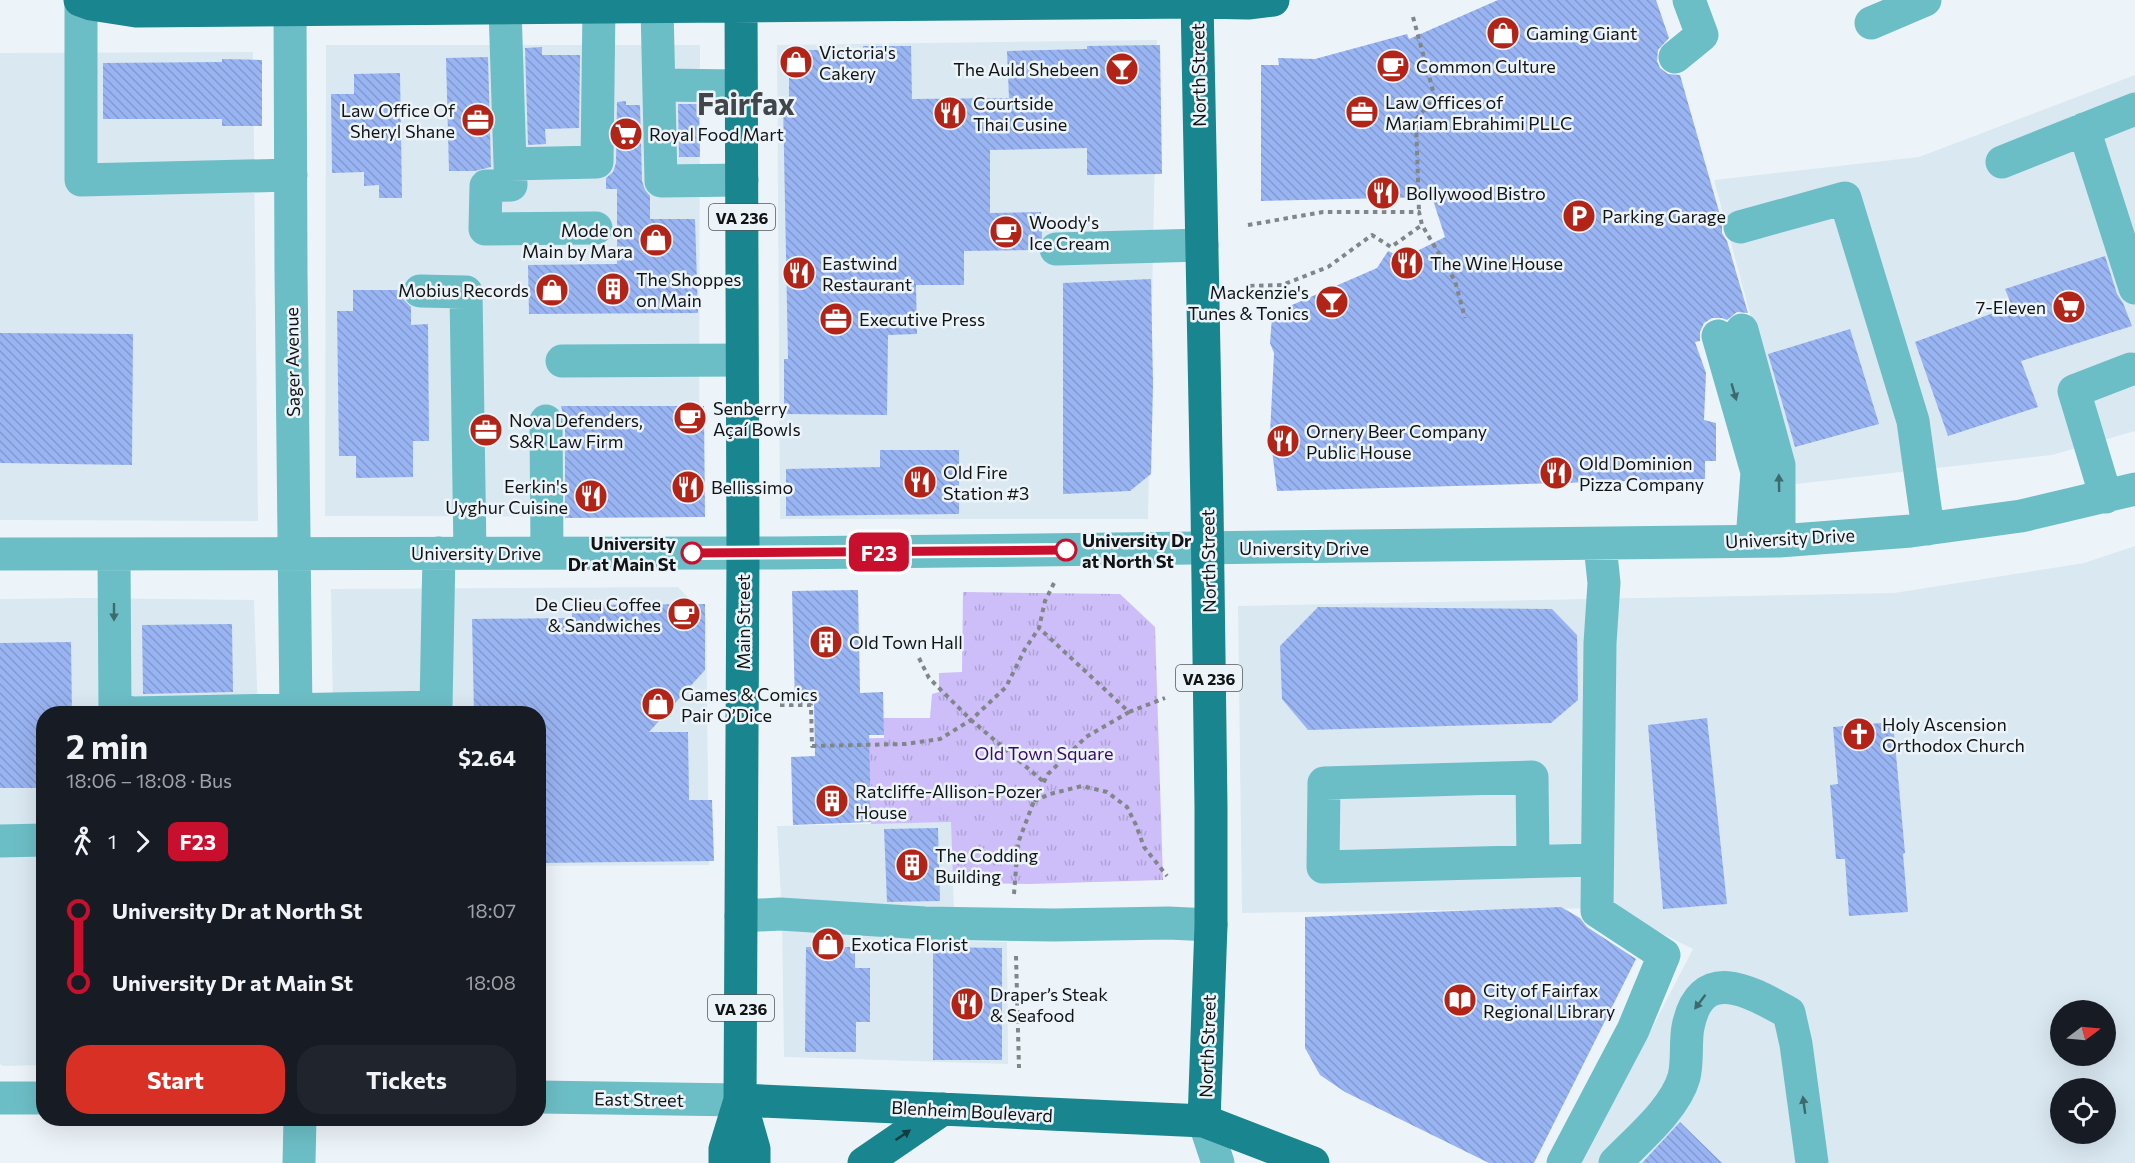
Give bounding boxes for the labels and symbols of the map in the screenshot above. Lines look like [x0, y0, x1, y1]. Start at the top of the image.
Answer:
shop icon: Gaming Giant [1485, 15, 1521, 51]
place label: Gaming Giant [1526, 22, 1637, 44]
street label: North Street [1186, 23, 1210, 127]
place label: Victoria's Cakery [819, 41, 896, 84]
shop icon: Victoria's Cakery [778, 44, 814, 80]
cafe icon: Common Culture [1375, 48, 1411, 84]
bar icon: The Auld Shebeen [1104, 51, 1140, 87]
place label: Common Culture [1416, 55, 1556, 77]
place label: The Auld Shebeen [953, 58, 1099, 80]
district label: Fairfax [697, 84, 795, 121]
place label: Law Offices of Mariam Ebrahimi PLLC [1385, 91, 1572, 134]
place label: Courtside Thai Cusine [973, 92, 1067, 135]
office icon: Law Offices of Mariam Ebrahimi PLLC [1344, 94, 1380, 130]
restaurant icon: Courtside Thai Cusine [932, 95, 968, 131]
place label: Law Office Of Sheryl Shane [341, 99, 456, 142]
office icon: Law Office Of Sheryl Shane [460, 102, 496, 138]
supermarket icon: Royal Food Mart [608, 116, 644, 152]
place label: Royal Food Mart [649, 123, 784, 145]
restaurant icon: Bollywood Bistro [1365, 175, 1401, 211]
place label: Bollywood Bistro [1406, 182, 1546, 204]
parking icon: Parking Garage [1561, 198, 1597, 234]
road number: VA 236 [709, 204, 775, 230]
place label: Parking Garage [1602, 205, 1726, 227]
place label: Woody's Ice Cream [1029, 211, 1110, 254]
cafe icon: Woody's Ice Cream [988, 214, 1024, 250]
place label: Mode on Main by Mara [522, 219, 633, 262]
shop icon: Mode on Main by Mara [638, 222, 674, 258]
restaurant icon: The Wine House [1389, 245, 1425, 281]
place label: Eastwind Restaurant [822, 252, 912, 295]
place label: The Wine House [1430, 252, 1563, 274]
restaurant icon: Eastwind Restaurant [781, 255, 817, 291]
place label: The Shoppes on Main [636, 268, 741, 311]
building icon: The Shoppes on Main [595, 271, 631, 307]
shop icon: Mobius Records [534, 272, 570, 308]
place label: Mobius Records [398, 279, 529, 301]
place label: Mackenzie's Tunes & Tonics [1188, 281, 1309, 324]
bar icon: Mackenzie's Tunes & Tonics [1314, 284, 1350, 320]
supermarket icon: 7-Eleven [2051, 289, 2087, 325]
place label: 7-Eleven [1976, 296, 2046, 318]
office icon: Executive Press [818, 301, 854, 337]
street label: Sager Avenue [280, 307, 304, 417]
place label: Executive Press [859, 308, 985, 330]
one-way arrow [1730, 383, 1739, 401]
place label: Senberry Açaí Bowls [713, 397, 801, 440]
cafe icon: Senberry Açaí Bowls [672, 400, 708, 436]
place label: Nova Defenders, S&R Law Firm [509, 409, 643, 452]
office icon: Nova Defenders, S&R Law Firm [468, 412, 504, 448]
place label: Ornery Beer Company Public House [1306, 420, 1487, 463]
restaurant icon: Ornery Beer Company Public House [1265, 423, 1301, 459]
place label: Old Dominion Pizza Company [1579, 452, 1704, 495]
restaurant icon: Old Dominion Pizza Company [1538, 455, 1574, 491]
place label: Old Fire Station #3 [943, 461, 1029, 504]
restaurant icon: Old Fire Station #3 [902, 464, 938, 500]
restaurant icon: Bellissimo [670, 469, 706, 505]
one-way arrow [1774, 473, 1784, 492]
place label: Eerkin's Uyghur Cuisine [445, 475, 568, 518]
place label: Bellissimo [711, 476, 793, 498]
restaurant icon: Eerkin's Uyghur Cuisine [573, 478, 609, 514]
street label: North Street [1196, 509, 1220, 613]
street label: University Drive [1725, 524, 1855, 552]
place label: University Dr at North St [1082, 529, 1192, 572]
place label: University Dr at Main St [568, 532, 676, 575]
line badge: F23 [844, 532, 914, 572]
street label: University Drive [1239, 537, 1369, 559]
marker: University Dr at North St [1055, 539, 1077, 561]
street label: University Drive [411, 542, 541, 564]
marker: University Dr at Main St [681, 542, 703, 564]
street label: Main Street [732, 574, 754, 670]
place label: De Clieu Coffee & Sandwiches [535, 593, 661, 636]
cafe icon: De Clieu Coffee & Sandwiches [666, 596, 702, 632]
one-way arrow [109, 603, 119, 622]
building icon: Old Town Hall [808, 624, 844, 660]
place label: Old Town Hall [849, 631, 963, 653]
road number: VA 236 [1176, 665, 1242, 691]
place label: Games & Comics Pair O’Dice [681, 683, 818, 726]
shop icon: Games & Comics Pair O’Dice [640, 686, 676, 722]
place label: Holy Ascension Orthodox Church [1882, 713, 2025, 756]
church icon: Holy Ascension Orthodox Church [1841, 716, 1877, 752]
park label: Old Town Square [975, 742, 1113, 764]
place label: Ratcliffe-Allison-Pozer House [855, 780, 1042, 823]
building icon: Ratcliffe-Allison-Pozer House [814, 783, 850, 819]
place label: The Codding Building [935, 844, 1039, 887]
building icon: The Codding Building [894, 847, 930, 883]
shop icon: Exotica Florist [810, 926, 846, 962]
place label: Exotica Florist [851, 933, 968, 955]
place label: City of Fairfax Regional Library [1483, 979, 1615, 1022]
library icon: City of Fairfax Regional Library [1442, 982, 1478, 1018]
place label: Draper’s Steak & Seafood [990, 983, 1108, 1026]
restaurant icon: Draper’s Steak & Seafood [949, 986, 985, 1022]
street label: North Street [1194, 994, 1220, 1098]
one-way arrow [1694, 994, 1706, 1009]
road number: VA 236 [708, 995, 774, 1021]
north arrow [2050, 1000, 2116, 1066]
street label: East Street [594, 1087, 684, 1111]
one-way arrow [1800, 1095, 1809, 1114]
street label: Blenheim Boulevard [891, 1096, 1053, 1126]
one-way arrow [894, 1129, 910, 1141]

